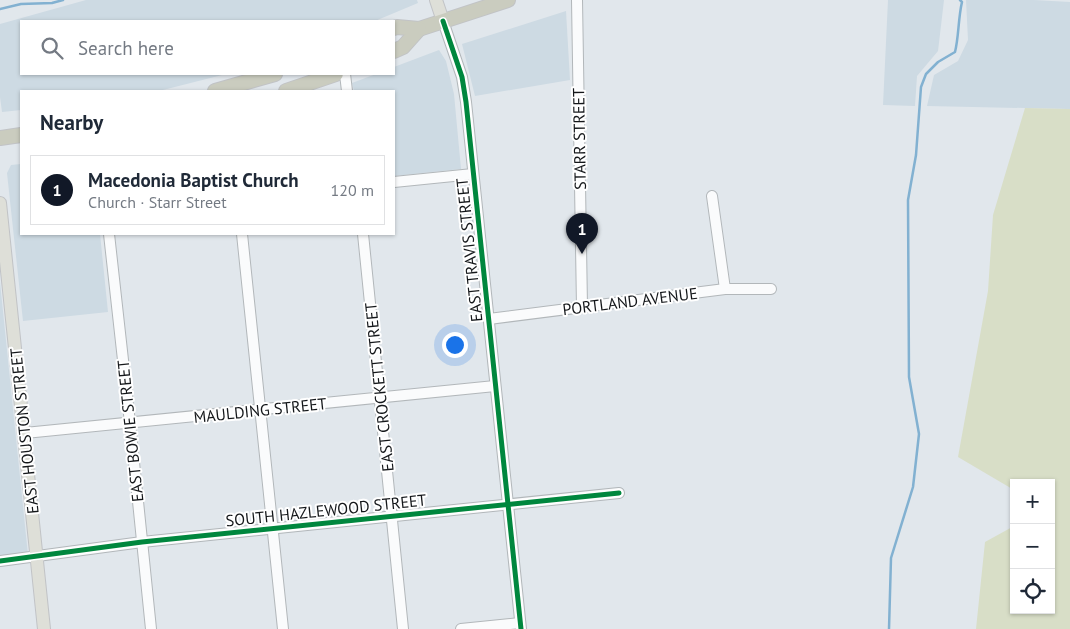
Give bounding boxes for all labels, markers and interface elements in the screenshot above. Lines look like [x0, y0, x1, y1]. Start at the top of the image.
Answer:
search box [20, 20, 395, 75]
icon: search [38, 34, 66, 62]
text: Search here [78, 36, 174, 60]
street label: STARR STREET [568, 88, 590, 190]
text: Nearby [40, 109, 103, 136]
text: Macedonia Baptist Church [88, 168, 299, 192]
street label: EAST TRAVIS STREET [451, 177, 486, 323]
text: 1 [52, 180, 62, 200]
text: 120 m [331, 180, 374, 200]
text: Church · Starr Street [88, 192, 227, 212]
pin: 1 [566, 213, 598, 254]
street label: PORTLAND AVENUE [561, 283, 699, 319]
street label: EAST CROCKETT STREET [360, 301, 398, 473]
your location [442, 332, 468, 358]
street label: EAST HOUSTON STREET [5, 347, 43, 515]
street label: EAST BOWIE STREET [113, 359, 147, 503]
street label: MAULDING STREET [193, 393, 328, 427]
map controls [1010, 479, 1055, 614]
button: + [1010, 479, 1055, 524]
street label: SOUTH HAZLEWOOD STREET [225, 490, 427, 530]
button: − [1010, 524, 1055, 569]
button: locate [1010, 569, 1055, 614]

